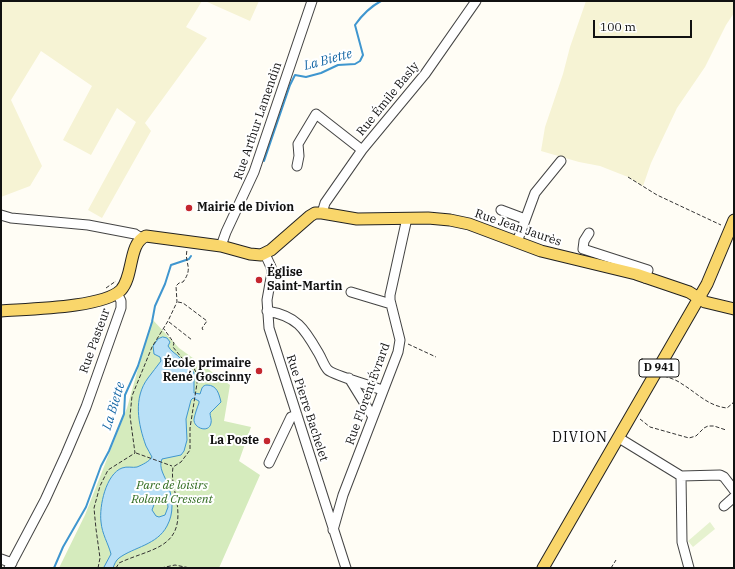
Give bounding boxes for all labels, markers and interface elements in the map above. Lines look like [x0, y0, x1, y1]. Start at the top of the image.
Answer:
scale bar [595, 12, 694, 38]
text: 100 m [600, 19, 636, 34]
water label: La Biette [302, 46, 354, 74]
street label: Rue Émile Basly [354, 59, 422, 139]
street label: Rue Arthur Lamendin [231, 60, 285, 182]
place label: Mairie de Divion [197, 201, 294, 215]
marker: Mairie de Divion [184, 203, 194, 213]
street label: Rue Jean Jaurès [473, 206, 563, 250]
place label: Église Saint-Martin [267, 266, 342, 294]
marker: Église Saint-Martin [254, 275, 264, 285]
street label: Rue Pasteur [77, 307, 113, 375]
street label: Rue Florent Évrard [343, 341, 393, 447]
street label: Rue Pierre Bachelet [283, 353, 331, 463]
place label: École primaire René Goscinny [163, 357, 251, 385]
road number: D 941 [639, 359, 679, 377]
marker: École primaire René Goscinny [254, 366, 264, 376]
water label: La Biette [99, 380, 129, 432]
district label: DIVION [552, 430, 608, 446]
place label: La Poste [210, 434, 259, 448]
marker: La Poste [262, 436, 272, 446]
park label: Parc de loisirs Roland Cressent [131, 479, 213, 507]

